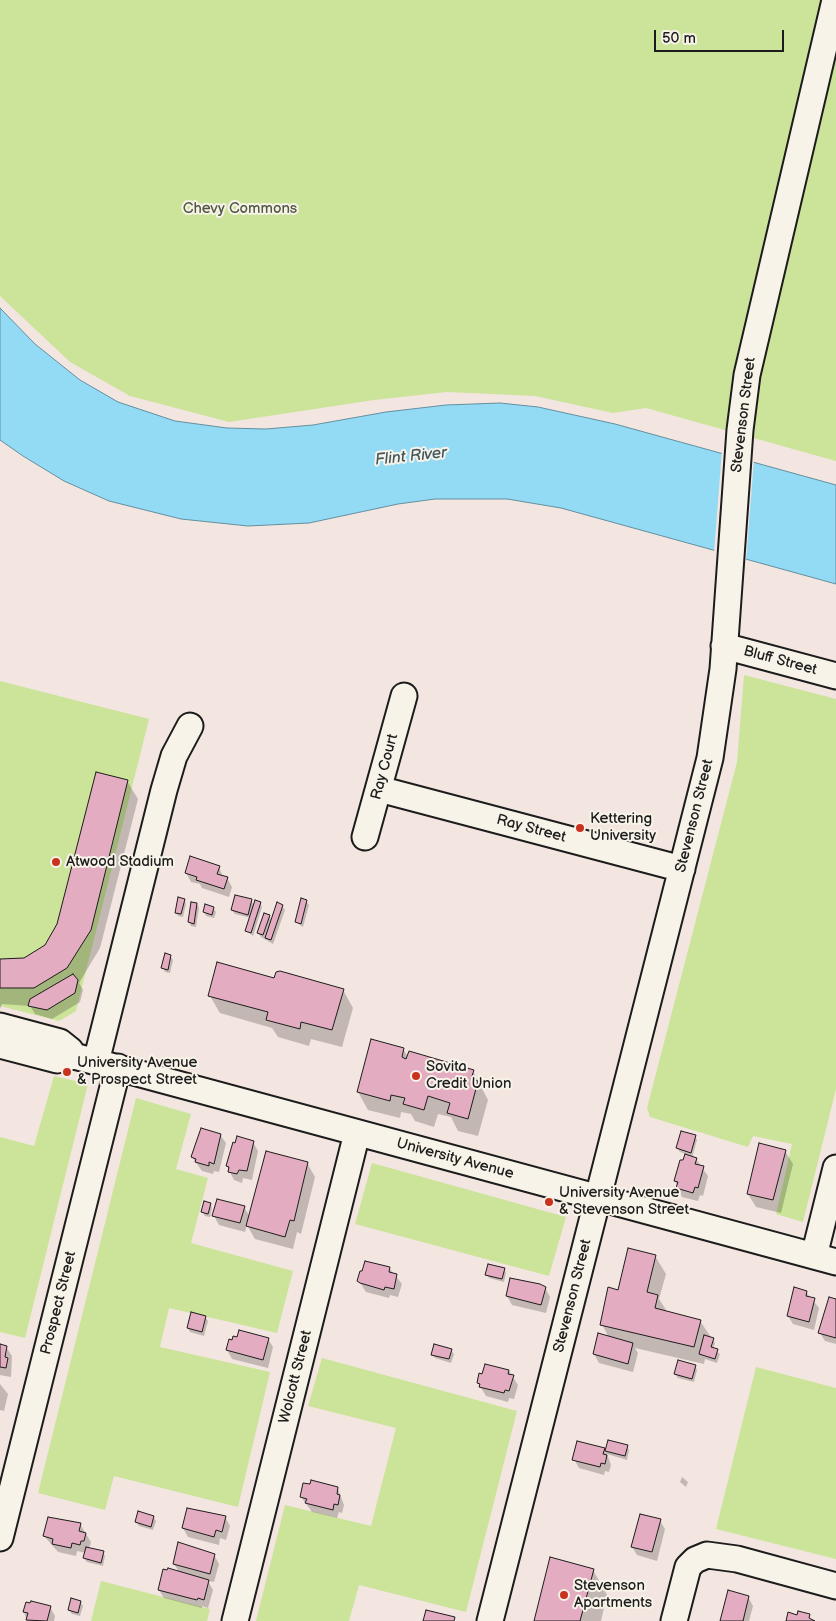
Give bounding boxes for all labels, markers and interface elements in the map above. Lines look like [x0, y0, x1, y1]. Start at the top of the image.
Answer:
scale bar [656, 20, 786, 52]
text: 50 m [662, 29, 696, 48]
park label: Chevy Commons [183, 200, 297, 218]
street label: Stevenson Street [728, 356, 760, 474]
water label: Flint River [374, 444, 448, 470]
street label: Bluff Street [741, 643, 819, 679]
street label: Ray Court [368, 732, 402, 802]
street label: Stevenson Street [672, 758, 718, 874]
place label: Kettering University [590, 810, 656, 845]
street label: Ray Street [494, 811, 568, 847]
marker: Kettering University [574, 822, 586, 834]
place label: Atwood Stadium [66, 853, 174, 871]
marker: Atwood Stadium [50, 856, 62, 868]
place label: University Avenue & Prospect Street [77, 1054, 197, 1089]
place label: Sovita Credit Union [426, 1058, 511, 1093]
marker: University Avenue & Prospect Street [61, 1066, 73, 1078]
marker: Sovita Credit Union [410, 1070, 422, 1082]
street label: University Avenue [394, 1135, 516, 1183]
place label: University Avenue & Stevenson Street [559, 1184, 689, 1219]
marker: University Avenue & Stevenson Street [543, 1196, 555, 1208]
street label: Stevenson Street [550, 1238, 596, 1354]
street label: Prospect Street [37, 1249, 81, 1357]
street label: Wolcott Street [276, 1329, 316, 1425]
place label: Stevenson Apartments [574, 1577, 652, 1612]
marker: Stevenson Apartments [558, 1589, 570, 1601]

